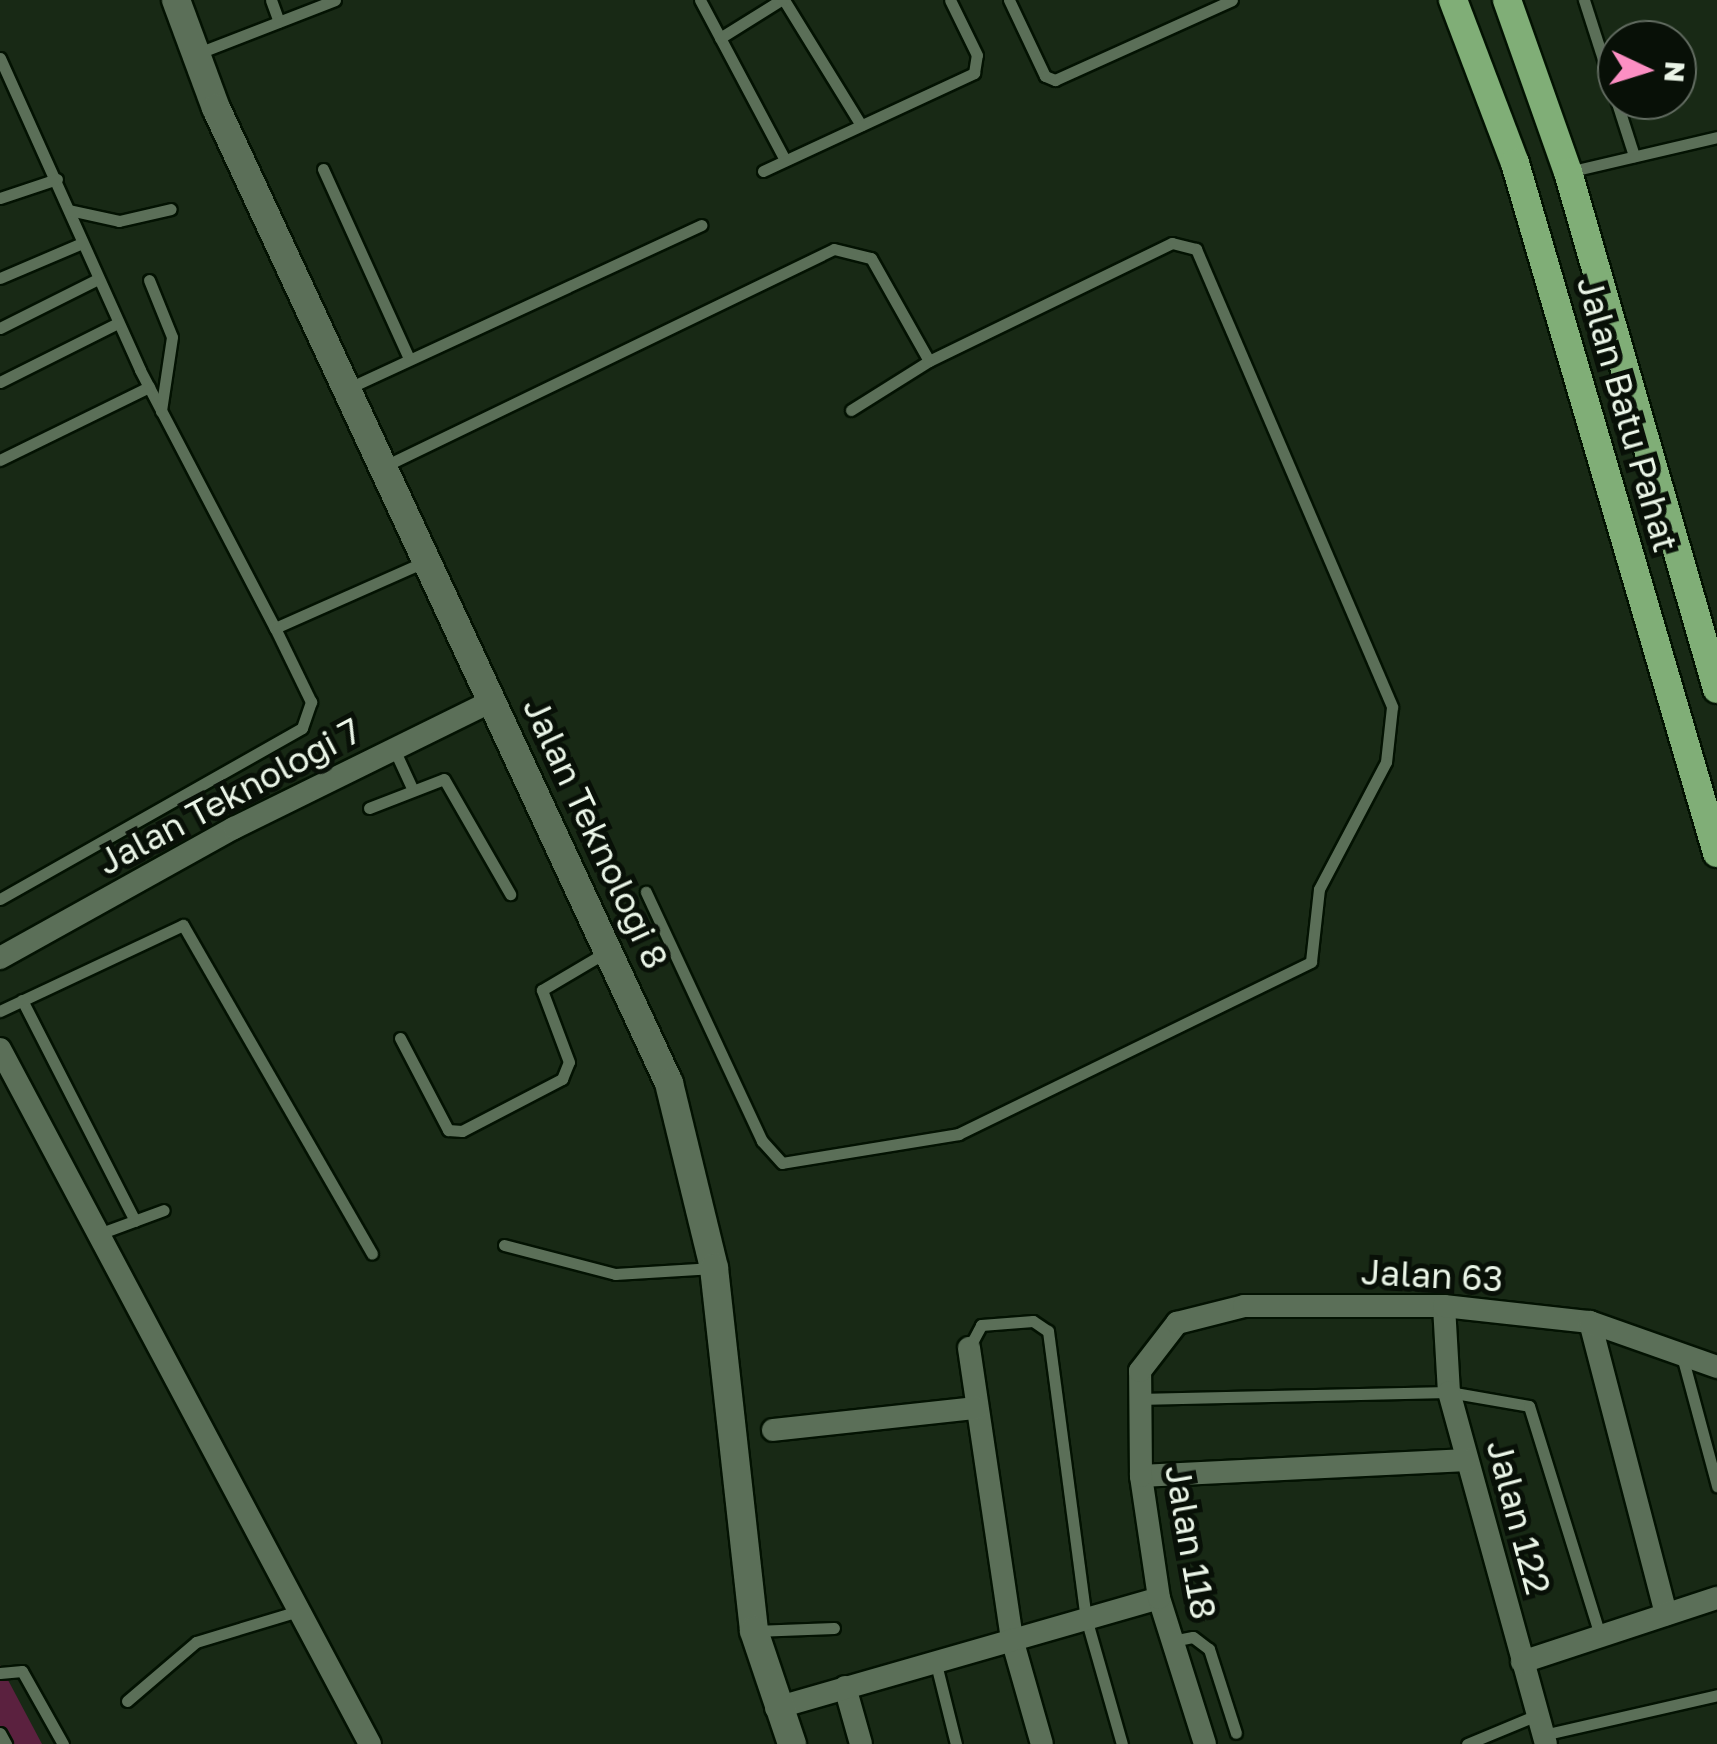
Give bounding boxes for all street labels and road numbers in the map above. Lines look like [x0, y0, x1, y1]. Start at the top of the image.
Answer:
street label: Jalan Batu Pahat [1569, 271, 1687, 557]
street label: Jalan Teknologi 8 [515, 691, 677, 975]
street label: Jalan Teknologi 7 [90, 709, 368, 883]
street label: Jalan 63 [1360, 1250, 1504, 1300]
street label: Jalan 122 [1478, 1435, 1560, 1599]
street label: Jalan 118 [1157, 1462, 1225, 1622]

